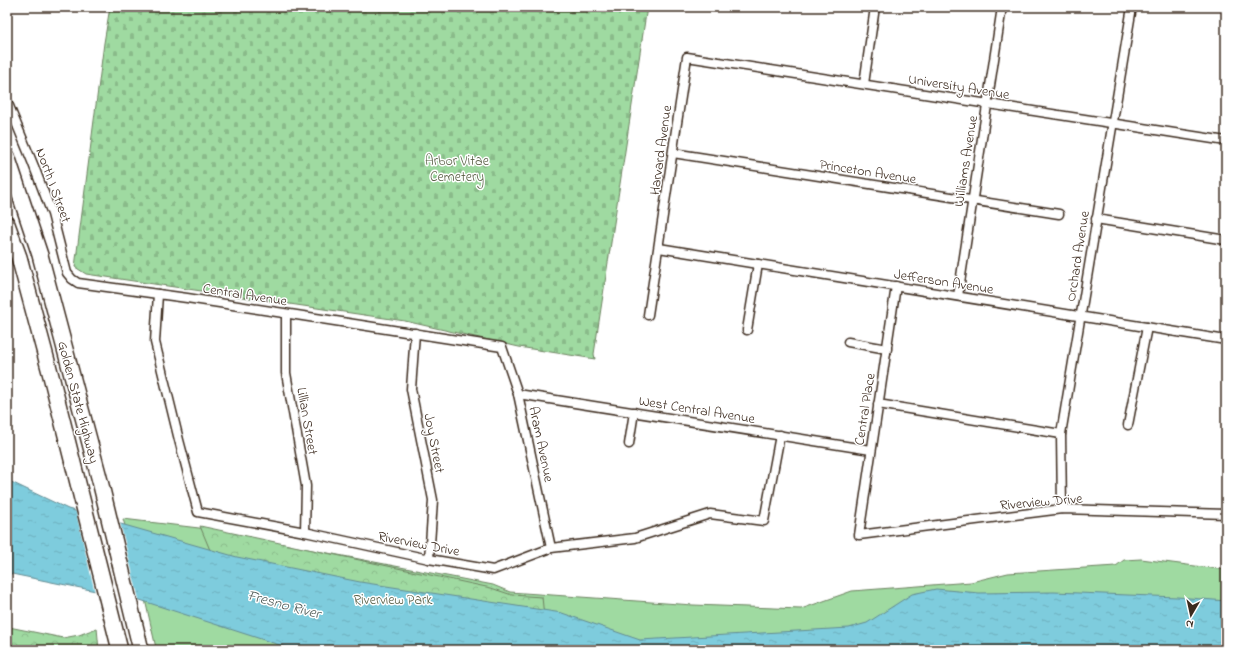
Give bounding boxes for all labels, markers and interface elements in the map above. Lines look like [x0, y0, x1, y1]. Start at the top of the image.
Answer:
street label: University Avenue [906, 69, 1012, 107]
street label: Harvard Avenue [645, 103, 678, 197]
street label: Williams Avenue [949, 113, 984, 208]
street label: North I Street [29, 145, 76, 226]
park label: Arbor Vitae Cemetery [425, 151, 490, 189]
street label: Princeton Avenue [818, 154, 918, 191]
street label: Orchard Avenue [1061, 209, 1096, 303]
street label: Jefferson Avenue [893, 264, 996, 301]
street label: Central Avenue [201, 278, 289, 313]
street label: Golden State Highway [50, 339, 104, 466]
street label: Central Place [849, 371, 882, 447]
street label: Lillian Street [290, 386, 323, 457]
street label: West Central Avenue [637, 391, 757, 430]
street label: Aram Avenue [522, 405, 559, 485]
street label: Joy Street [416, 411, 450, 476]
street label: Riverview Drive [999, 488, 1084, 517]
street label: Riverview Drive [376, 526, 462, 563]
water label: Fresno River [245, 585, 325, 626]
park label: Riverview Park [354, 590, 433, 611]
north arrow [1171, 595, 1211, 635]
text: N [1185, 615, 1195, 632]

